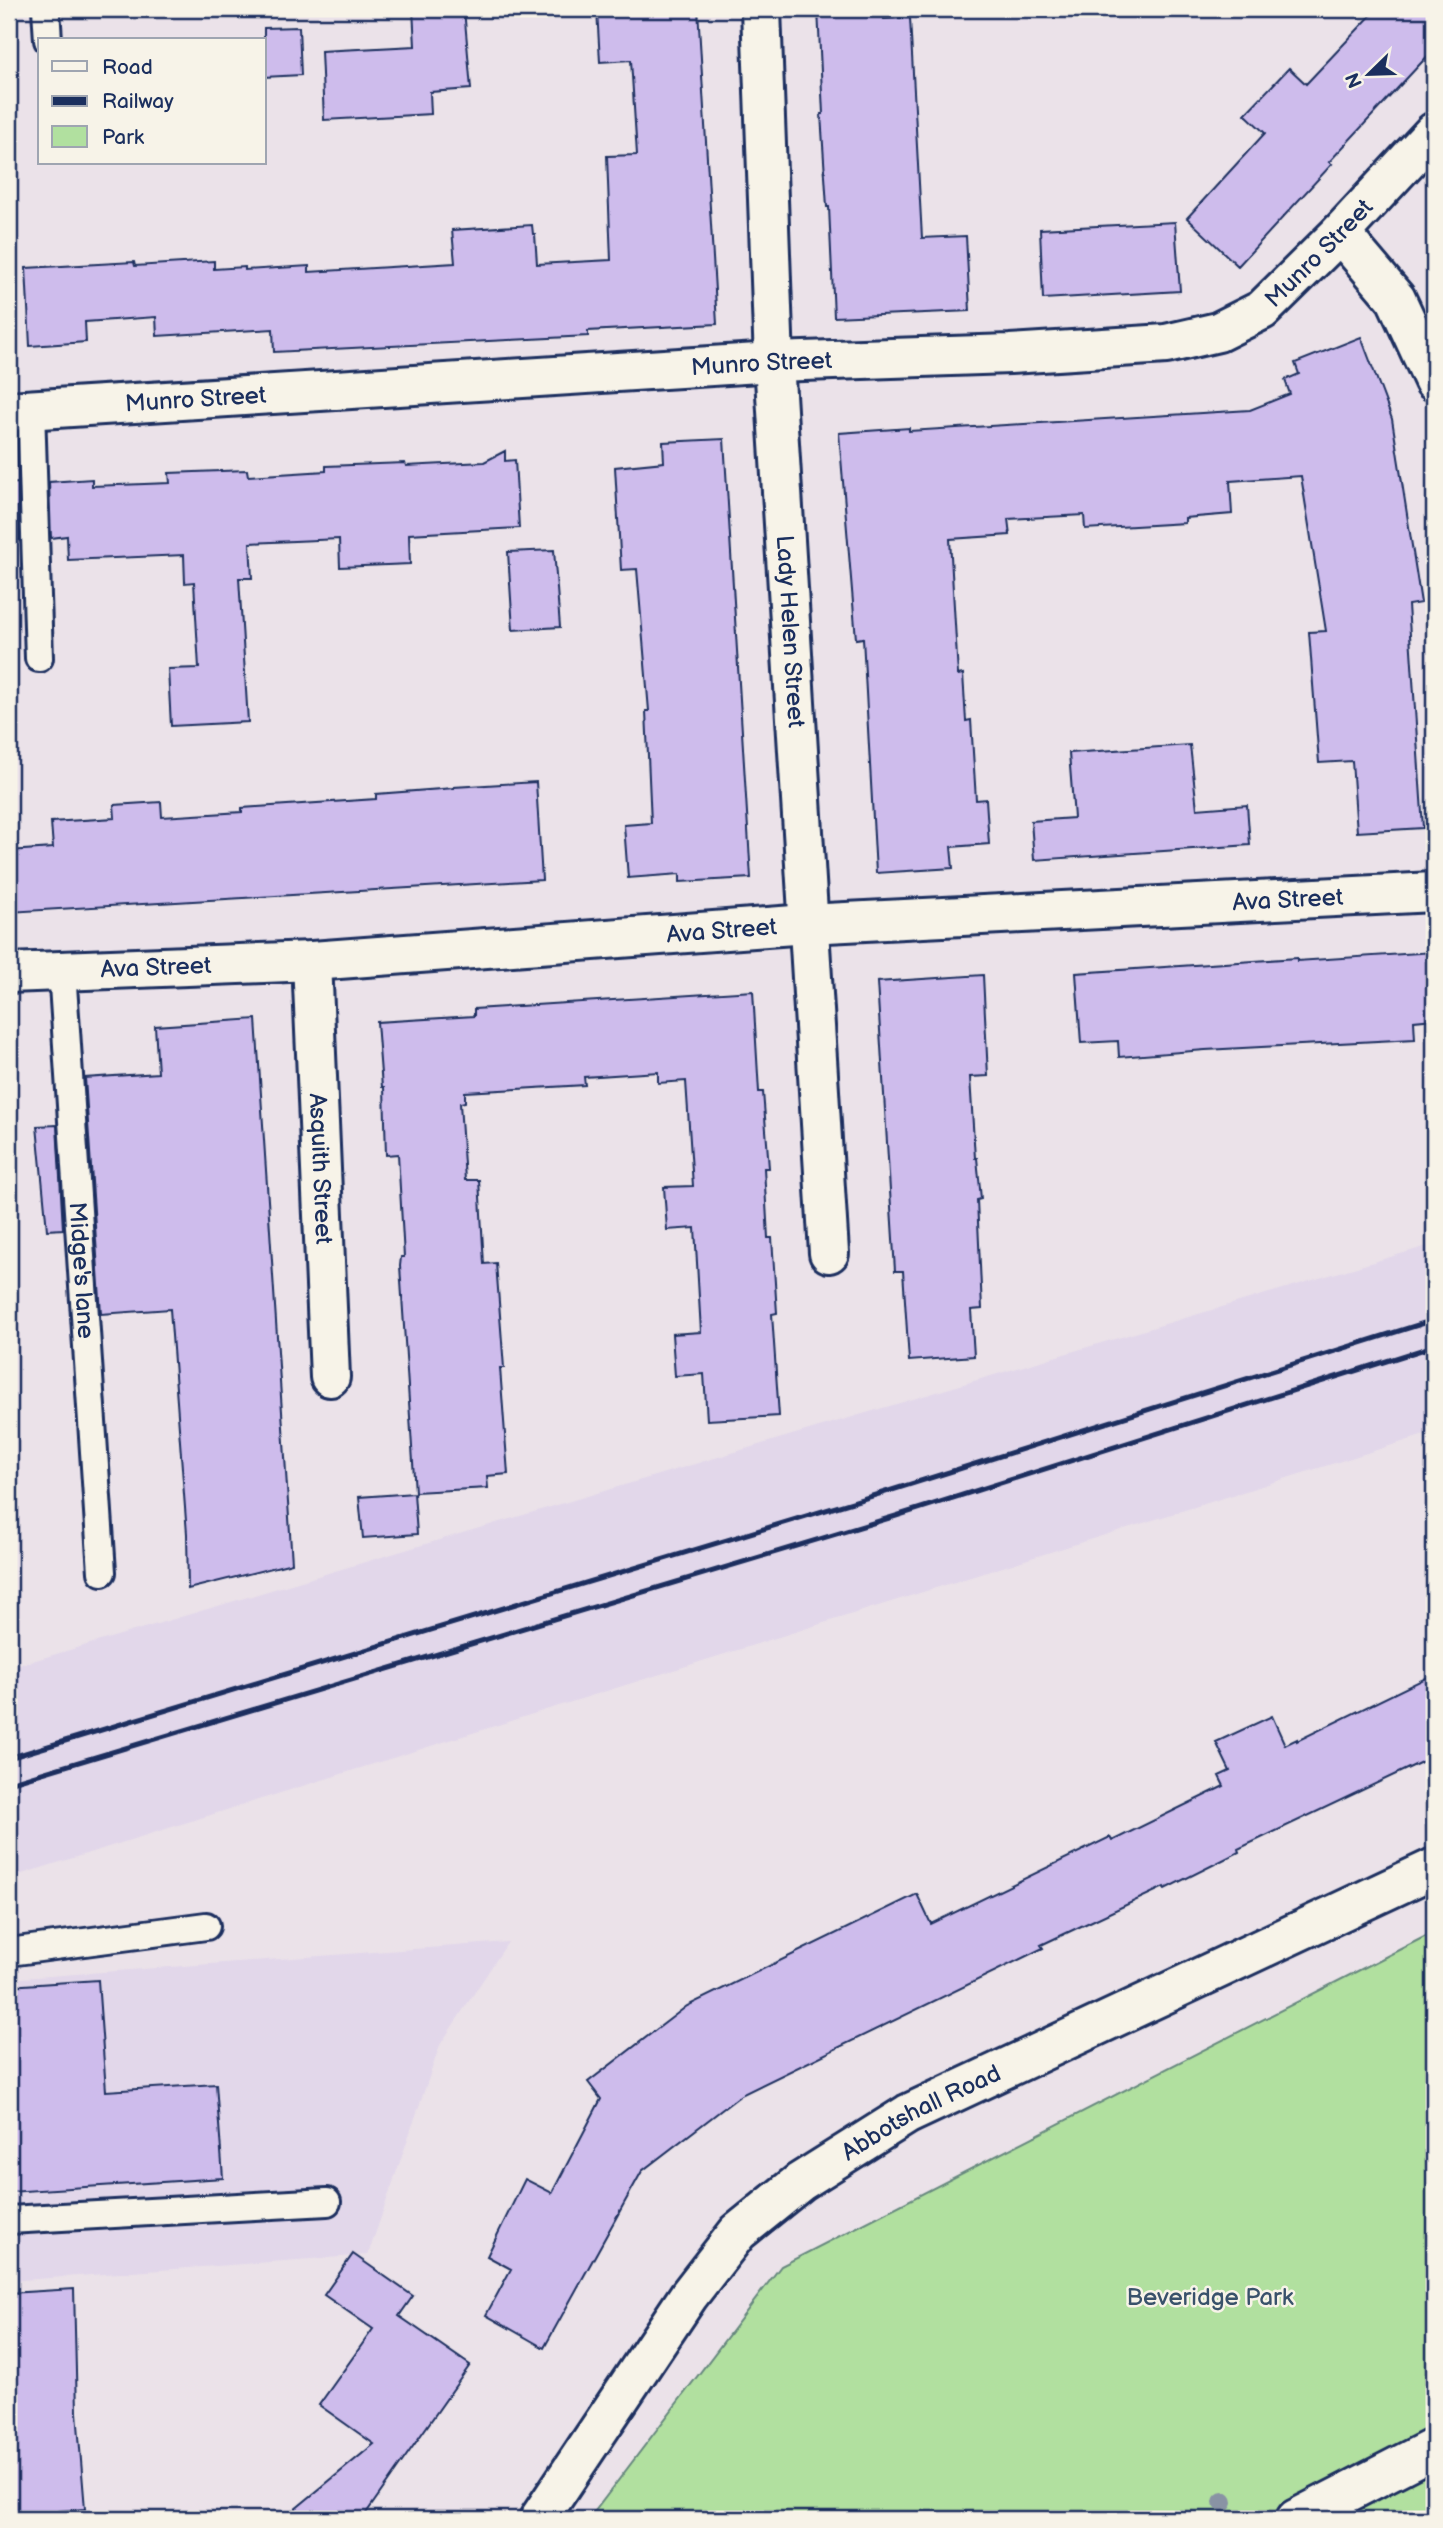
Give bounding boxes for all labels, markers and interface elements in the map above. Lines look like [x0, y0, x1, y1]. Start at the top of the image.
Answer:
legend [38, 38, 266, 164]
north arrow [1334, 38, 1404, 108]
text: Road [102, 55, 153, 80]
text: N [1341, 69, 1368, 91]
text: Railway [102, 89, 174, 114]
text: Park [102, 125, 145, 150]
street label: Munro Street [1259, 192, 1379, 313]
street label: Munro Street [690, 346, 833, 382]
street label: Munro Street [124, 380, 268, 418]
street label: Lady Helen Street [770, 534, 811, 729]
street label: Ava Street [1232, 882, 1344, 917]
street label: Ava Street [665, 912, 779, 949]
street label: Ava Street [100, 950, 212, 984]
street label: Asquith Street [303, 1093, 339, 1246]
street label: Midge's lane [63, 1201, 101, 1340]
street label: Abbotshall Road [836, 2058, 1005, 2167]
park label: Beveridge Park [1127, 2283, 1294, 2312]

